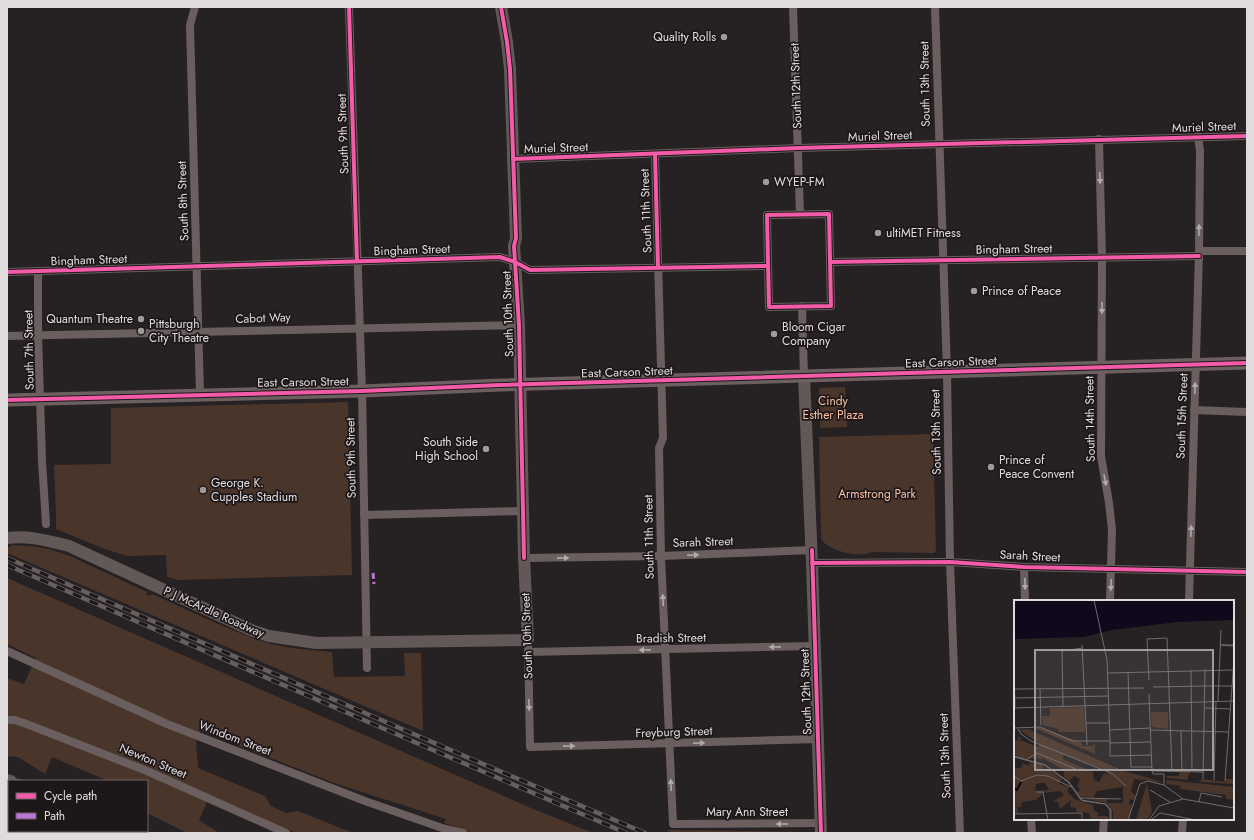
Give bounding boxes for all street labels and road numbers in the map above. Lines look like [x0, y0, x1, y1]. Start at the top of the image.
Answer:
street label: South 13th Street [915, 41, 935, 127]
street label: South 12th Street [786, 43, 806, 129]
street label: South 9th Street [333, 93, 353, 175]
street label: Muriel Street [1171, 117, 1237, 137]
street label: Muriel Street [847, 126, 913, 146]
street label: Muriel Street [523, 138, 589, 158]
street label: South 8th Street [173, 161, 193, 241]
street label: South 11th Street [636, 168, 656, 253]
street label: Bingham Street [976, 239, 1053, 259]
street label: Bingham Street [373, 240, 451, 260]
street label: Bingham Street [50, 250, 128, 270]
street label: South 10th Street [497, 270, 518, 357]
street label: Cabot Way [235, 308, 292, 328]
street label: South 7th Street [19, 310, 39, 390]
street label: East Carson Street [905, 351, 997, 373]
street label: East Carson Street [581, 361, 673, 383]
street label: East Carson Street [257, 372, 349, 392]
street label: South 15th Street [1172, 373, 1192, 459]
street label: South 14th Street [1080, 376, 1100, 462]
street label: South 13th Street [926, 389, 946, 475]
street label: South 9th Street [341, 417, 361, 498]
street label: South 11th Street [639, 495, 659, 579]
street label: Sarah Street [672, 532, 734, 552]
street label: Sarah Street [999, 545, 1061, 567]
street label: P J McArdle Roadway [161, 582, 268, 643]
street label: South 10th Street [516, 592, 537, 679]
street label: Bradish Street [636, 628, 706, 648]
street label: South 12th Street [796, 649, 816, 735]
street label: South 13th Street [935, 713, 955, 799]
street label: Windom Street [196, 716, 274, 760]
street label: Freyburg Street [635, 722, 713, 742]
street label: Newton Street [117, 739, 189, 783]
street label: Mary Ann Street [706, 803, 788, 821]

